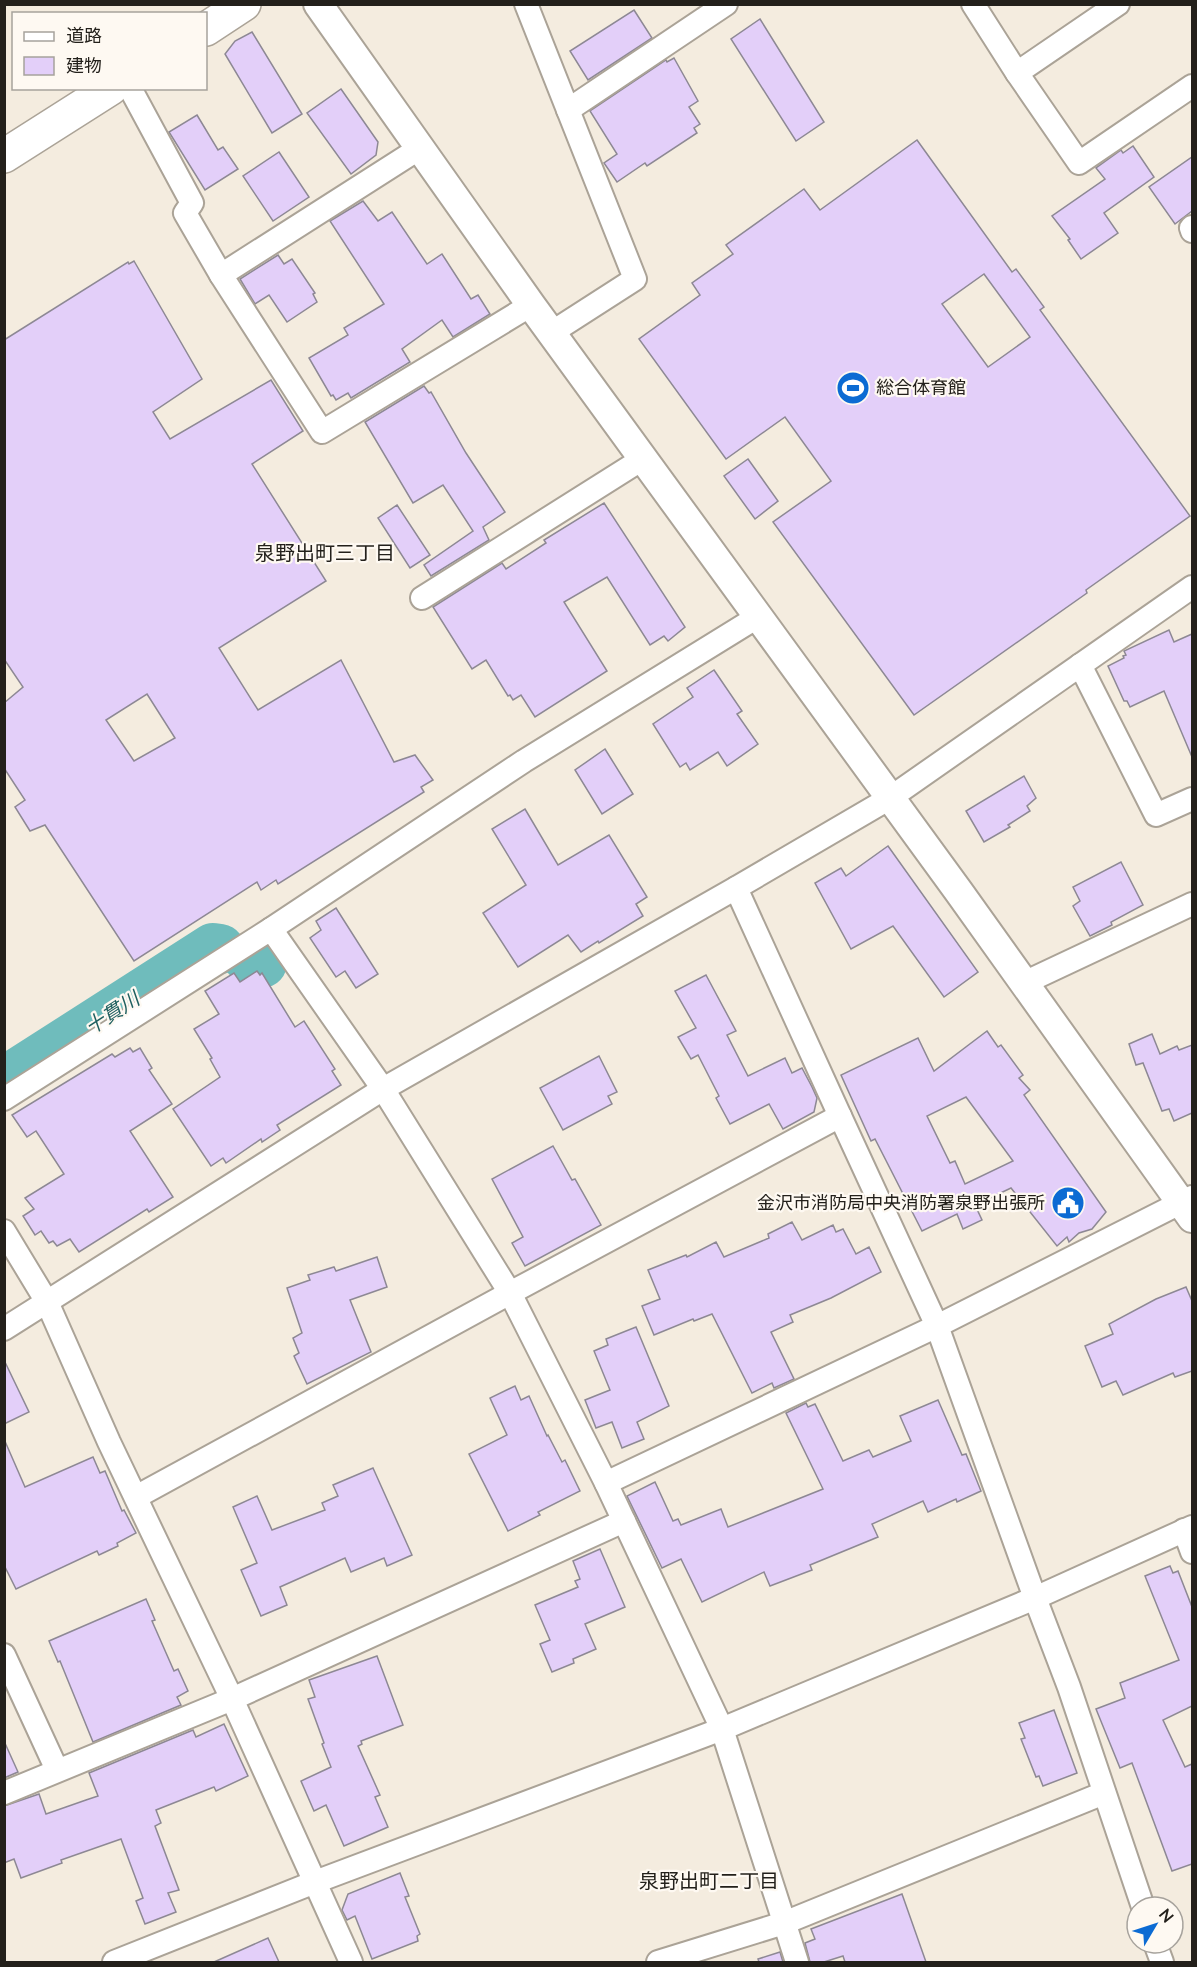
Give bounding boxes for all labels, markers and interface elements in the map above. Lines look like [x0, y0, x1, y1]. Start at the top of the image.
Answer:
legend [12, 12, 207, 90]
text: 道路 [66, 24, 102, 46]
text: 建物 [66, 54, 102, 76]
sports icon: 総合体育館 [835, 370, 871, 406]
place label: 総合体育館 [876, 376, 966, 398]
district label: 泉野出町三丁目 [255, 540, 395, 564]
water label: 十貫川 [80, 985, 145, 1039]
public building icon: 金沢市消防局中央消防署泉野出張所 [1050, 1185, 1086, 1221]
place label: 金沢市消防局中央消防署泉野出張所 [757, 1191, 1045, 1213]
district label: 泉野出町二丁目 [639, 1868, 779, 1892]
north arrow [1125, 1895, 1185, 1955]
text: N [1156, 1904, 1178, 1926]

